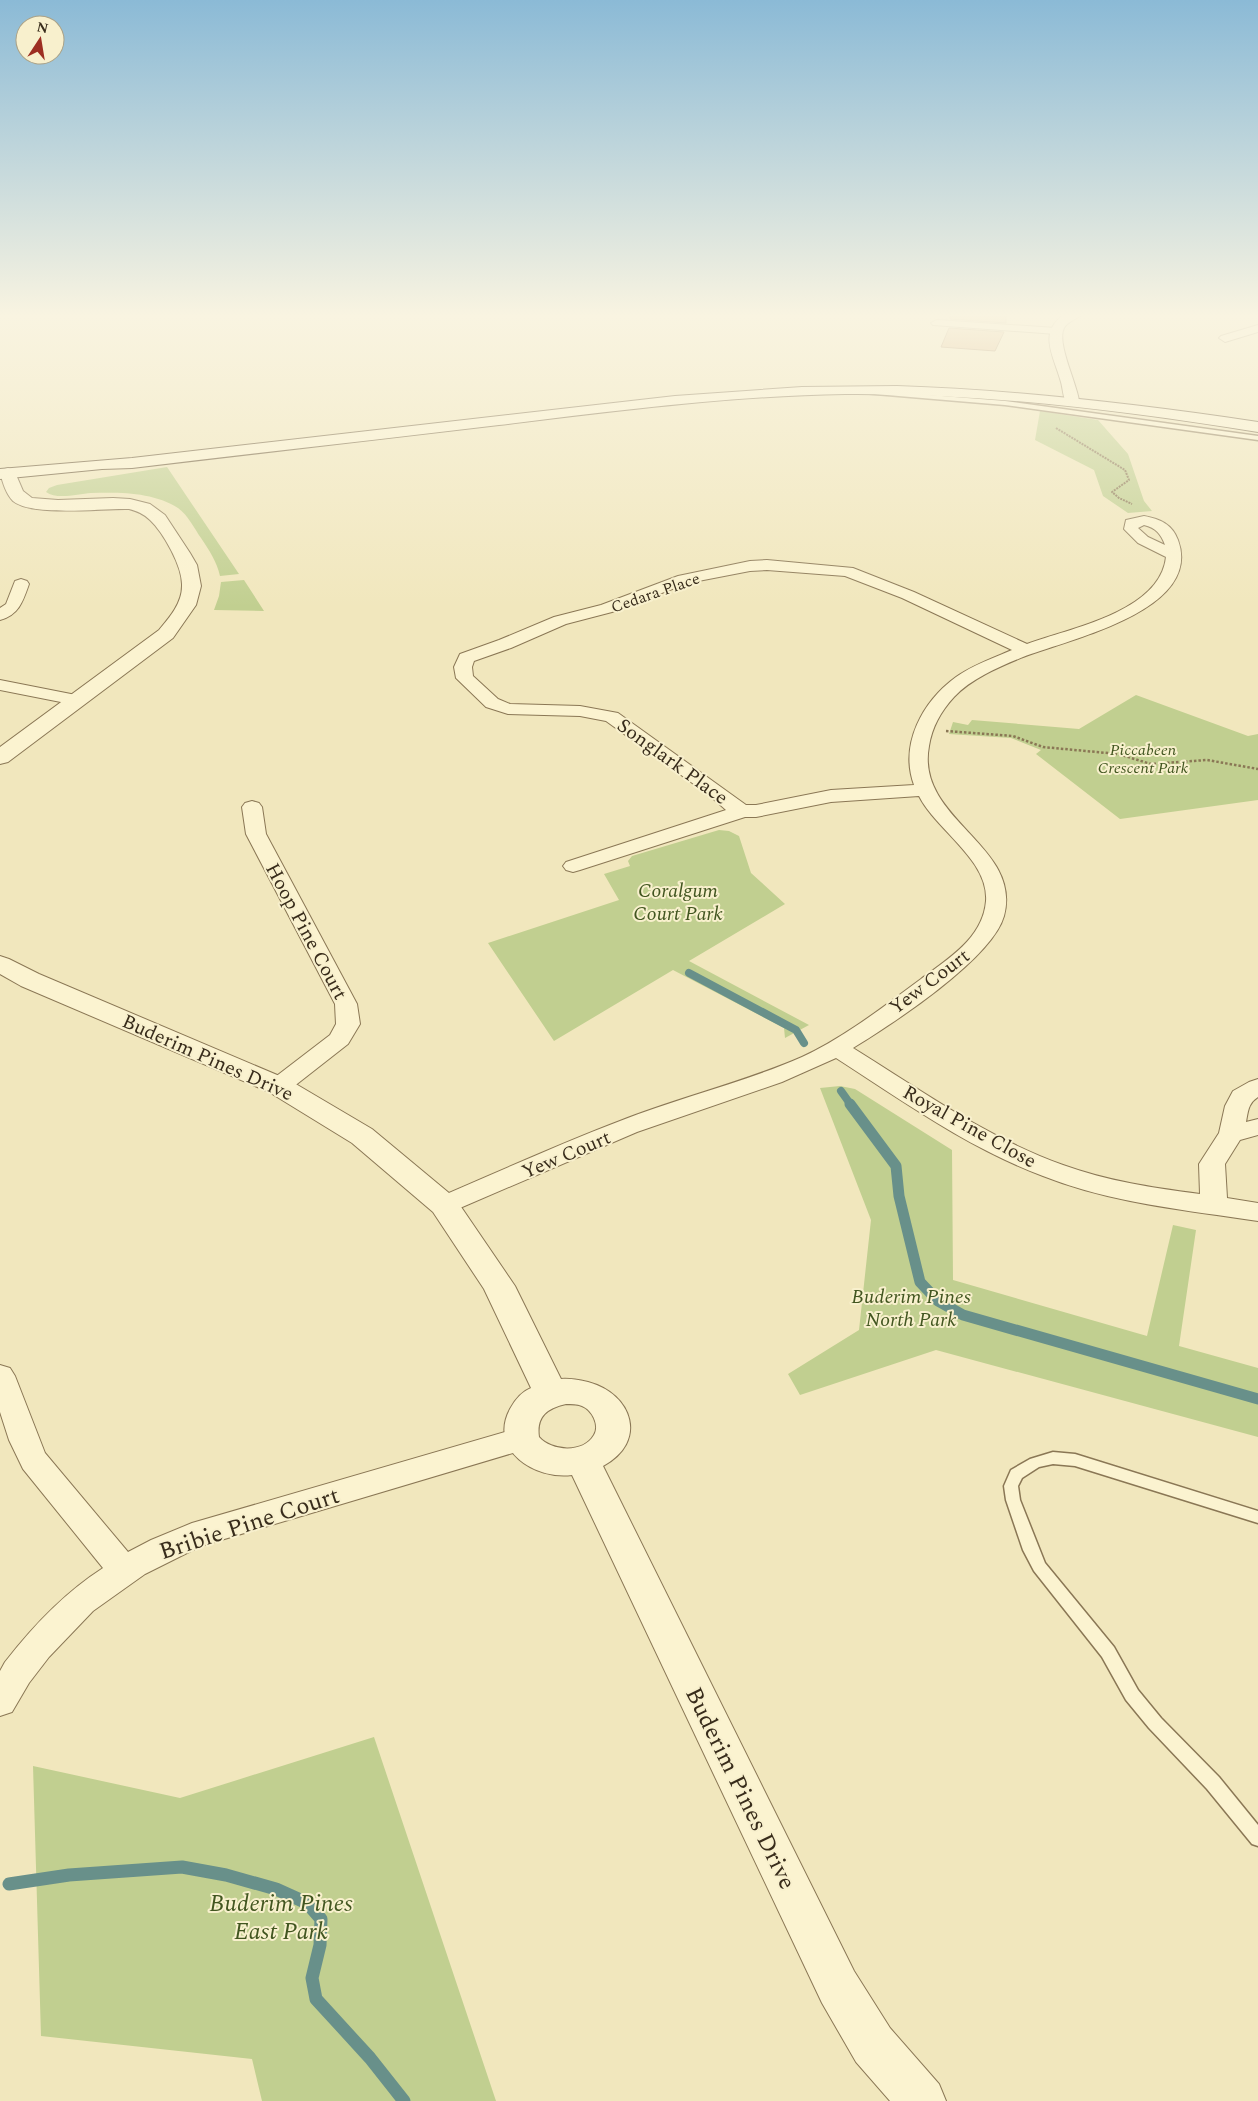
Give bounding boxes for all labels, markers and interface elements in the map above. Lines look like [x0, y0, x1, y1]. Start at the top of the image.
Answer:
north arrow [15, 15, 65, 65]
text: N [35, 16, 50, 39]
street label: Cedara Place [608, 567, 703, 619]
street label: Songlark Place [610, 711, 734, 813]
park label: Piccabeen Crescent Park [1098, 738, 1189, 780]
street label: Hoop Pine Court [257, 858, 355, 1005]
park label: Coralgum Court Park [633, 876, 724, 929]
street label: Yew Court [883, 941, 976, 1022]
street label: Buderim Pines Drive [117, 1007, 298, 1109]
street label: Royal Pine Close [897, 1078, 1042, 1176]
street label: Yew Court [517, 1123, 616, 1187]
park label: Buderim Pines North Park [851, 1282, 971, 1335]
street label: Bribie Pine Court [154, 1478, 344, 1570]
street label: Buderim Pines Drive [675, 1681, 805, 1896]
park label: Buderim Pines East Park [209, 1886, 353, 1950]

